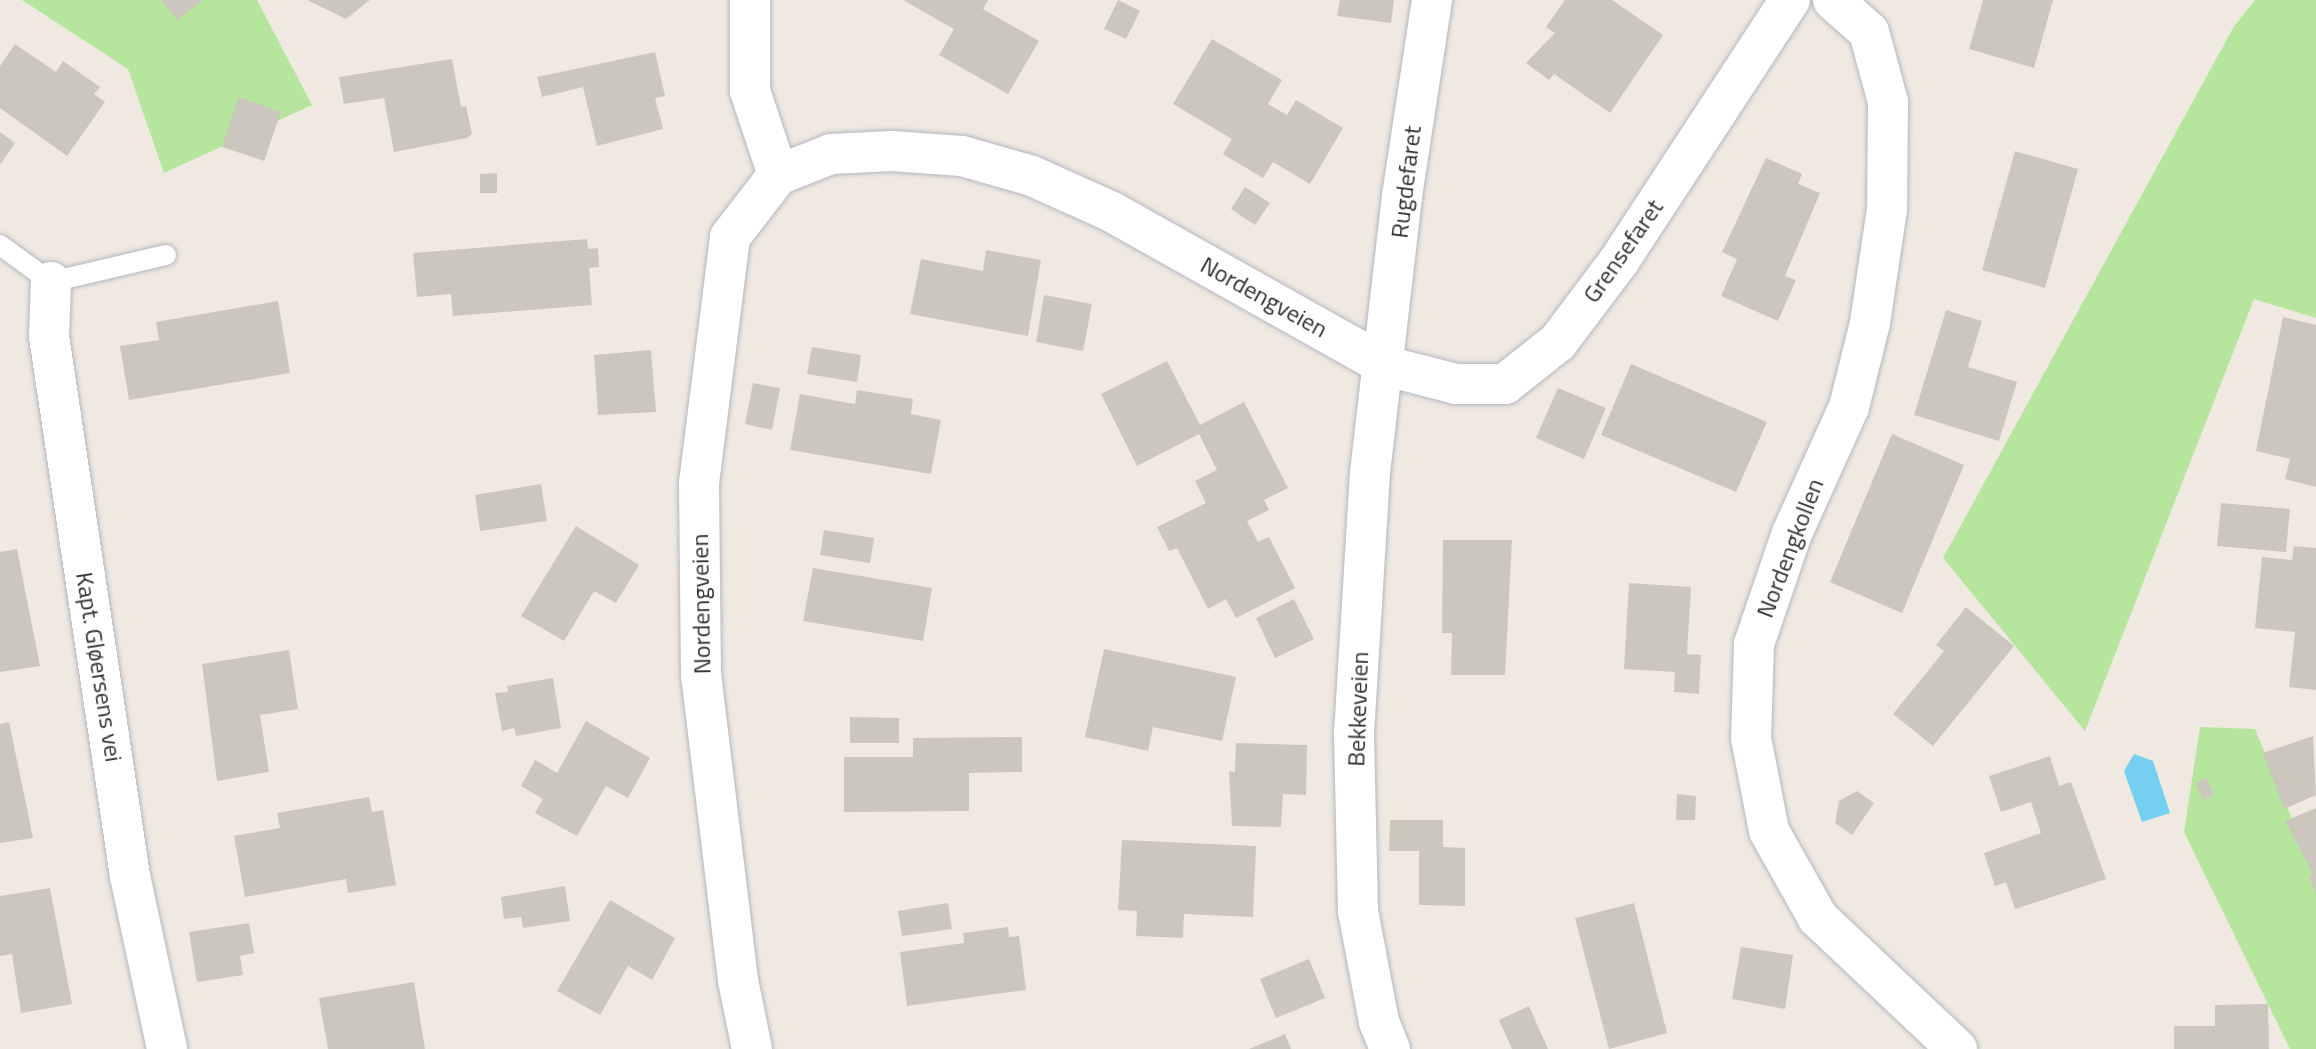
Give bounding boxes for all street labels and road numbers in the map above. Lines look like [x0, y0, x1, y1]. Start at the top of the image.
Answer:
street label: Rugdefaret [1385, 124, 1427, 240]
street label: Grensefaret [1577, 194, 1669, 308]
street label: Nordengveien [1196, 250, 1332, 344]
street label: Nordengkollen [1750, 474, 1830, 622]
street label: Nordengveien [685, 533, 717, 675]
street label: Kapt. Gløersens vei [70, 570, 128, 764]
street label: Bekkeveien [1342, 651, 1374, 767]

